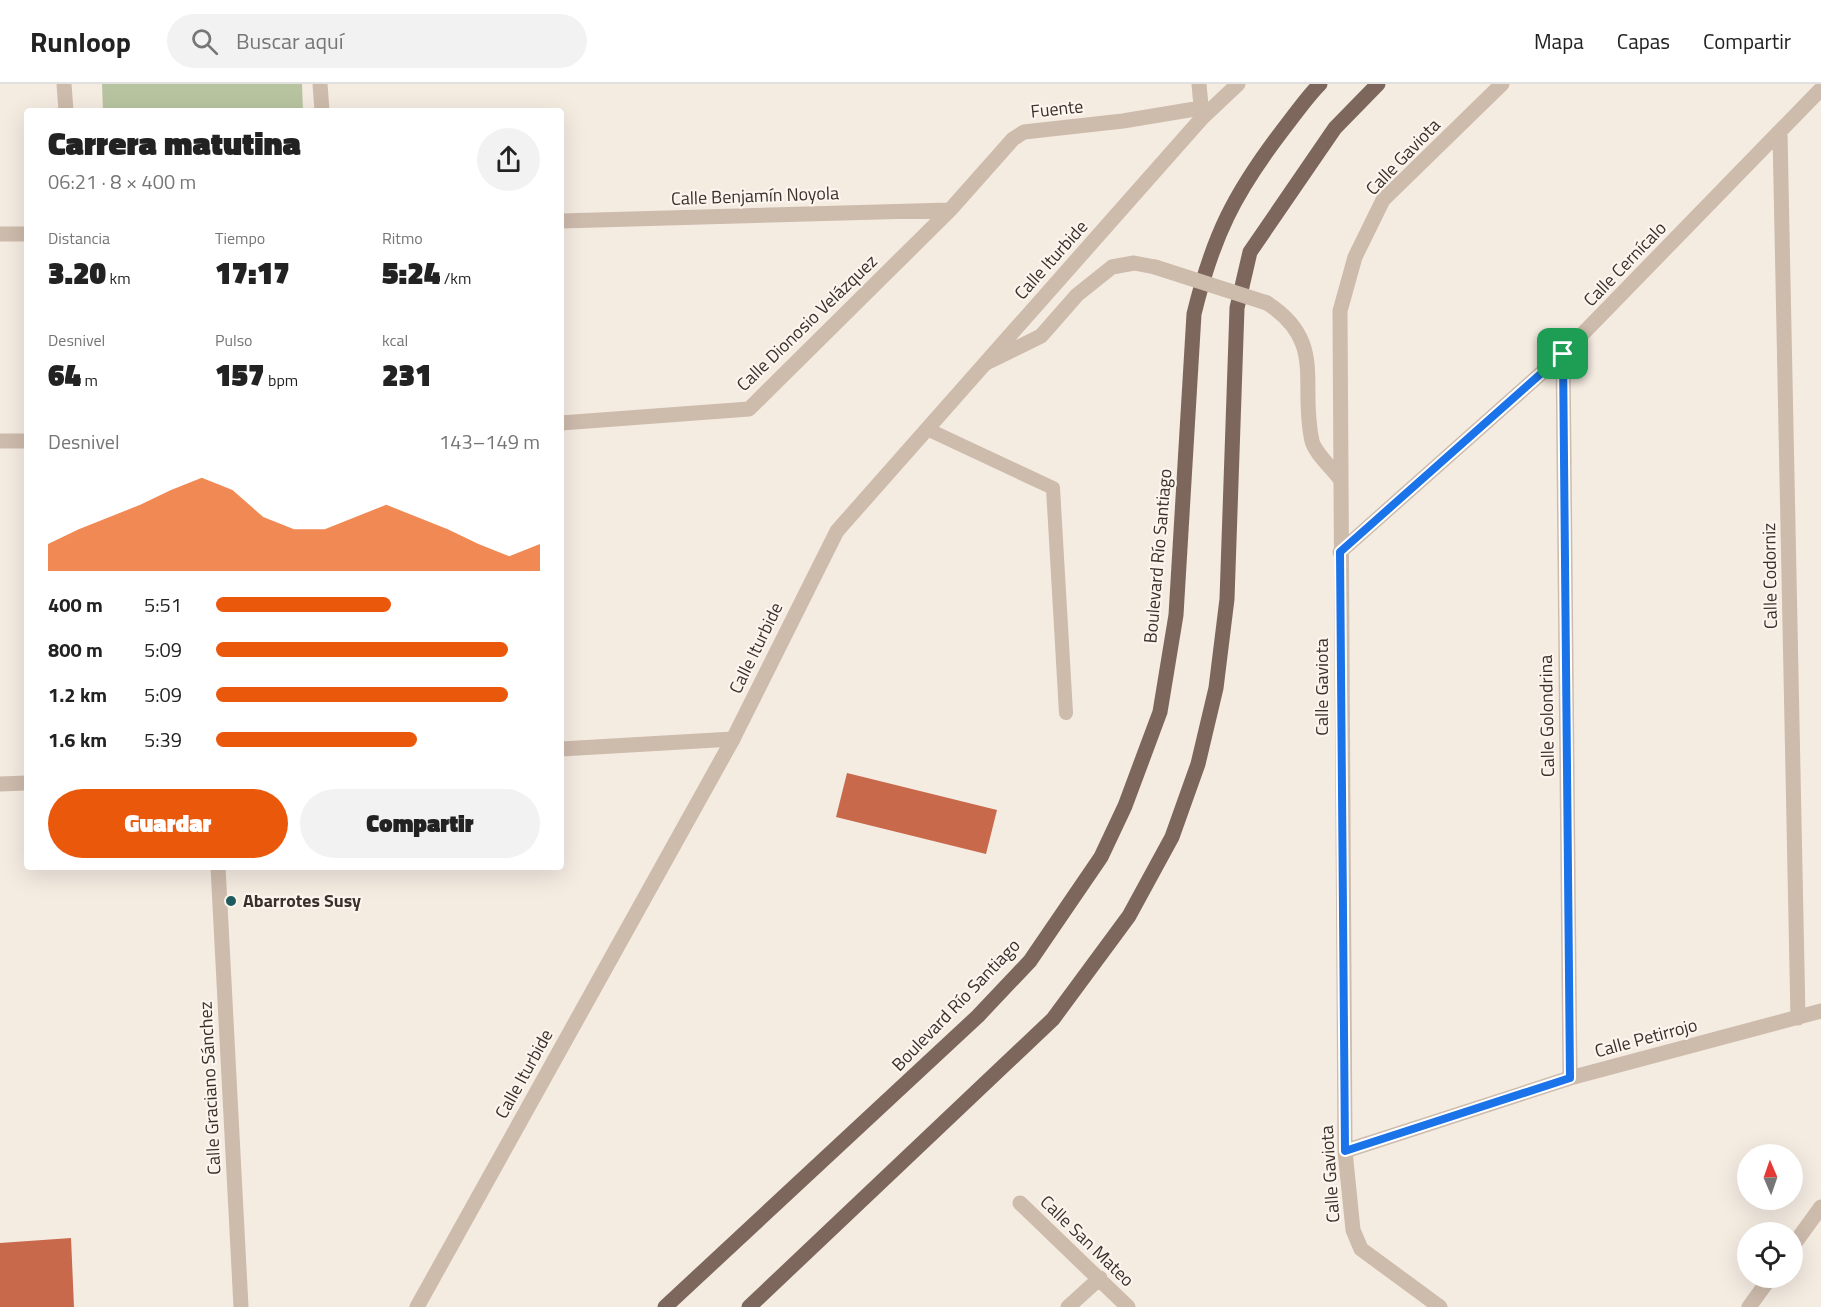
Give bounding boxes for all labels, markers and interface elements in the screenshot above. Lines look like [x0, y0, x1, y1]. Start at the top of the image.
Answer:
search box [167, 14, 587, 68]
text: Runloop [30, 20, 131, 63]
text: Buscar aquí [236, 24, 344, 58]
icon: search [188, 25, 221, 58]
text: Mapa [1534, 25, 1584, 57]
text: Capas [1617, 25, 1670, 57]
text: Compartir [1703, 25, 1791, 57]
street label: Fuente [1029, 92, 1085, 125]
street label: Calle Gaviota [1359, 112, 1446, 201]
text: Carrera matutina [48, 118, 301, 168]
button: share [477, 128, 540, 191]
text: 06:21 · 8 × 400 m [48, 166, 196, 197]
street label: Calle Benjamín Noyola [670, 179, 840, 212]
street label: Calle Iturbide [1008, 214, 1094, 305]
street label: Calle Cernícalo [1577, 215, 1672, 312]
text: Distancia [48, 226, 110, 250]
text: Tiempo [215, 226, 265, 250]
text: Ritmo [382, 226, 423, 250]
street label: Calle Dionosio Velázquez [730, 248, 883, 397]
text: 3.20 [48, 250, 106, 296]
text: 17:17 [215, 250, 290, 296]
text: 5:24 [382, 250, 440, 296]
text: km [106, 266, 131, 290]
text: /km [440, 266, 471, 290]
text: Desnivel [48, 328, 105, 352]
text: Pulso [215, 328, 253, 352]
text: kcal [382, 328, 408, 352]
pin [1537, 328, 1588, 379]
icon: arrive [1546, 337, 1579, 370]
text: 64 [48, 352, 81, 398]
text: 157 [215, 352, 265, 398]
text: 231 [382, 352, 432, 398]
text: m [81, 368, 98, 392]
text: bpm [265, 368, 298, 392]
text: Desnivel [48, 426, 120, 457]
text: 143–149 m [439, 426, 540, 457]
street label: Boulevard Río Santiago [1136, 468, 1179, 644]
street label: Calle Codorniz [1755, 523, 1784, 629]
text: 400 m [48, 589, 103, 620]
text: 5:51 [144, 589, 182, 620]
street label: Calle Iturbide [722, 597, 789, 698]
text: 800 m [48, 634, 103, 665]
text: 5:09 [144, 634, 182, 665]
street label: Calle Gaviota [1308, 638, 1335, 736]
street label: Calle Golondrina [1532, 655, 1561, 777]
text: 1.2 km [48, 679, 107, 710]
text: 5:09 [144, 679, 182, 710]
text: 1.6 km [48, 724, 107, 755]
text: 5:39 [144, 724, 182, 755]
button: Guardar [48, 789, 288, 858]
button: Compartir [300, 789, 540, 858]
place label: Abarrotes Susy [243, 887, 361, 914]
marker: Abarrotes Susy [224, 894, 238, 908]
street label: Boulevard Río Santiago [885, 932, 1026, 1077]
street label: Calle Graciano Sánchez [191, 1001, 228, 1175]
street label: Calle Petirrojo [1592, 1011, 1700, 1064]
street label: Calle Iturbide [488, 1024, 559, 1123]
street label: Calle Gaviota [1313, 1124, 1346, 1224]
north arrow [1737, 1144, 1803, 1210]
map controls [1737, 1144, 1803, 1288]
street label: Calle San Mateo [1034, 1189, 1140, 1293]
button: locate [1737, 1222, 1803, 1288]

